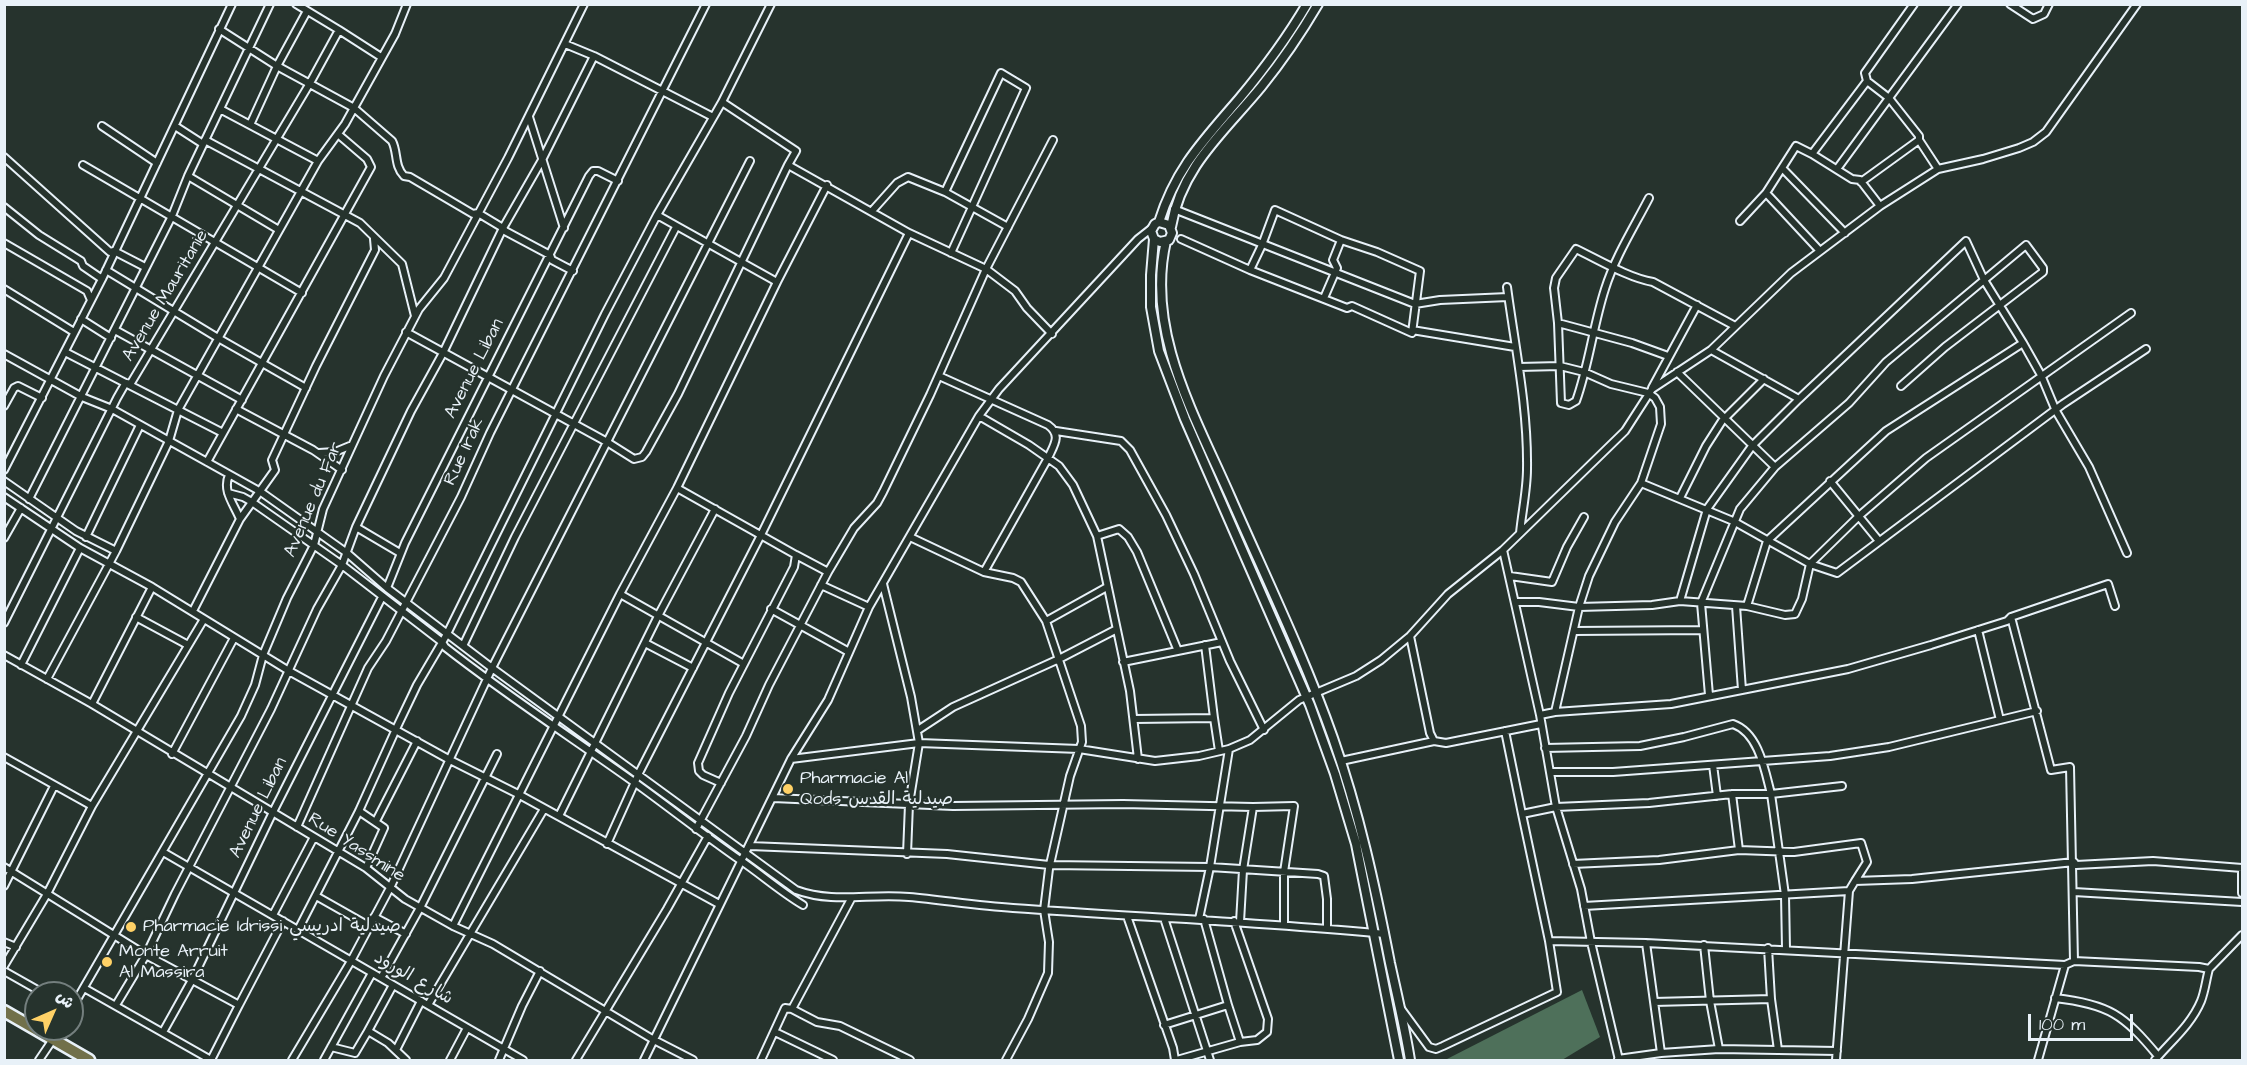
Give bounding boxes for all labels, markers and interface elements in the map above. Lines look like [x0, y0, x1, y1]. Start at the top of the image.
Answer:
street label: Avenue Mauritanie [118, 226, 214, 366]
street label: Avenue Liban [441, 315, 509, 423]
street label: Rue Irak [440, 415, 490, 489]
street label: Avenue du Far [280, 439, 348, 561]
street label: Avenue Liban [225, 754, 293, 862]
place label: Pharmacie Al Qods صيدلية القدس [800, 768, 953, 810]
marker: Pharmacie Al Qods صيدلية القدس [781, 782, 795, 796]
street label: Rue Yassmine [303, 809, 409, 887]
place label: Pharmacie Idrissi صيدلية ادريسي [143, 916, 401, 938]
marker: Pharmacie Idrissi صيدلية ادريسي [124, 920, 138, 934]
place label: Monte Arruit Al Massira [119, 941, 228, 984]
street label: شارع الورود [370, 948, 456, 1010]
marker: Monte Arruit Al Massira [100, 955, 114, 969]
north arrow [24, 981, 84, 1041]
text: ش [51, 986, 79, 1014]
scale bar [2031, 1002, 2136, 1040]
text: 100 m [2039, 1012, 2085, 1037]

